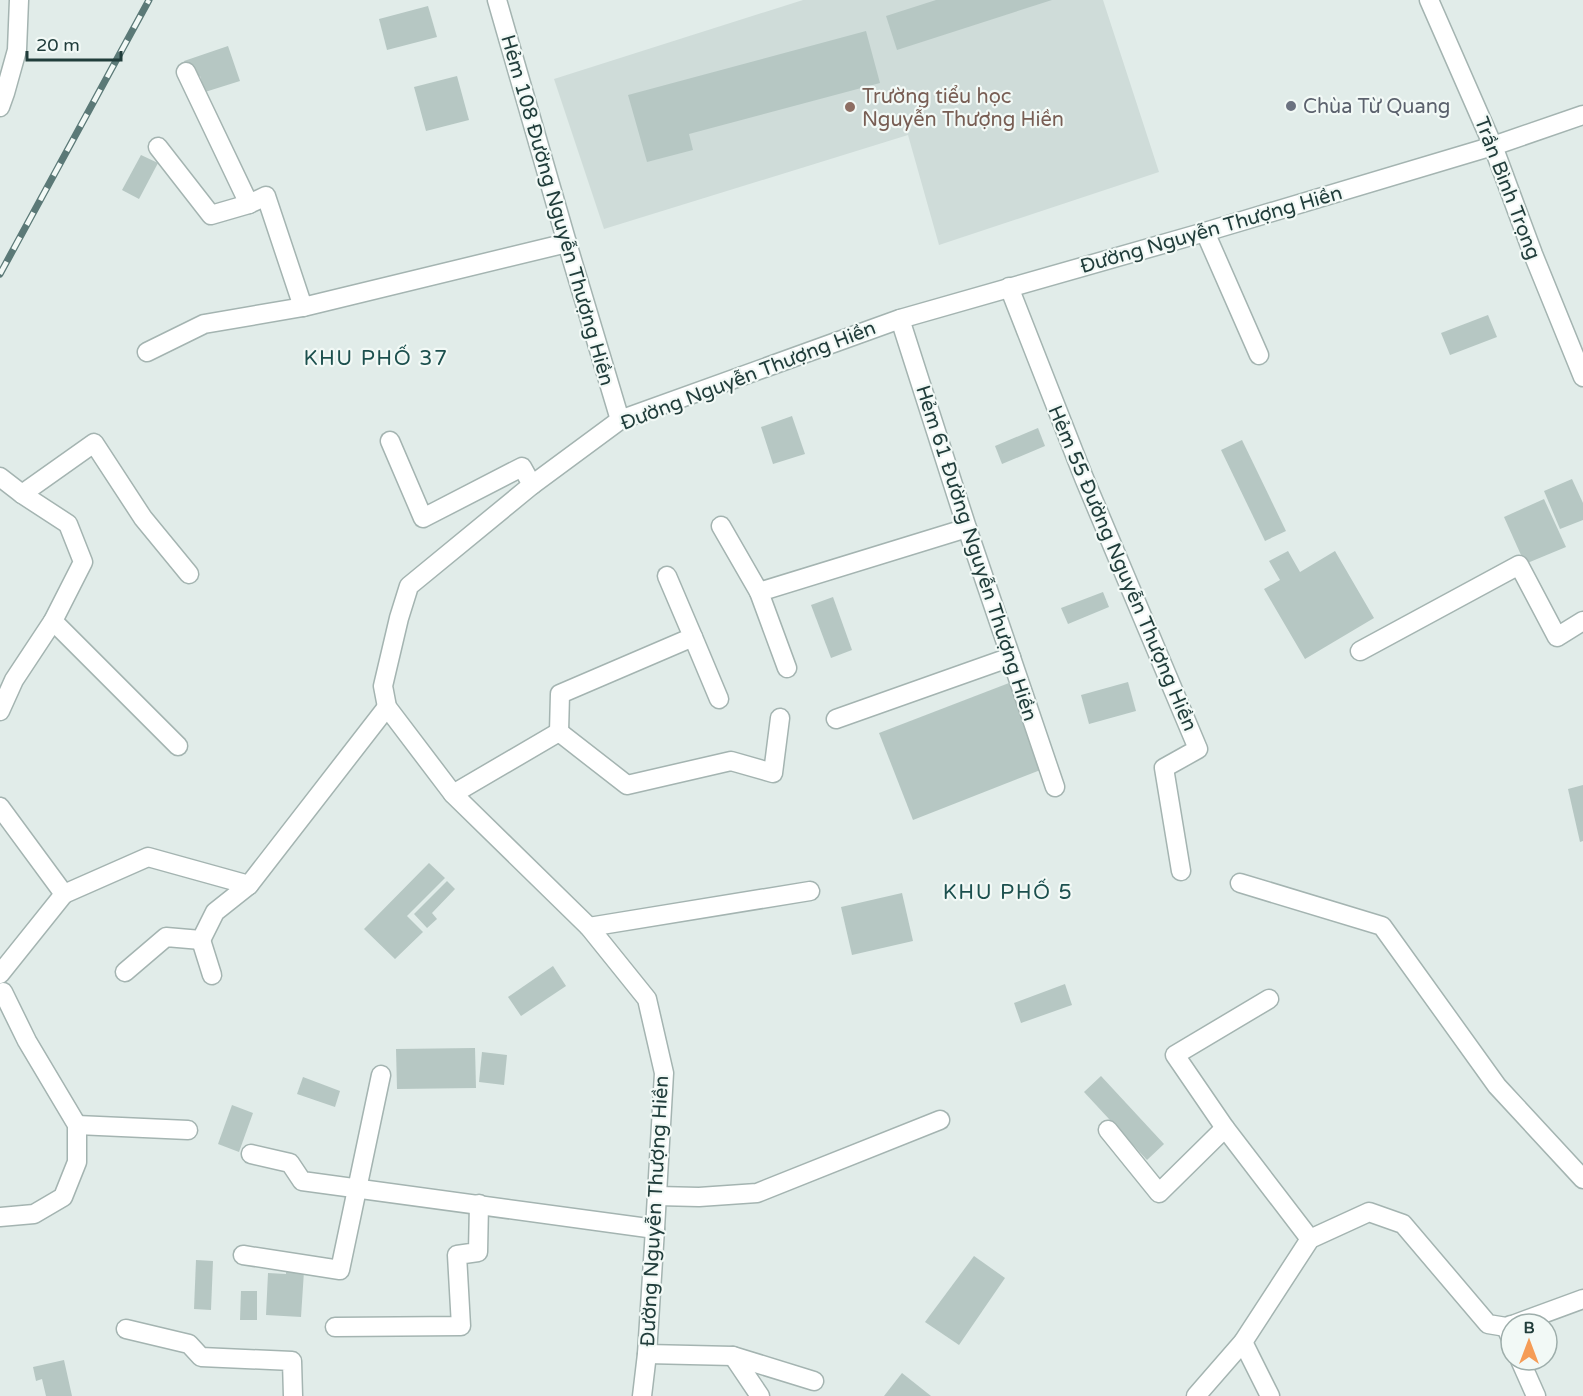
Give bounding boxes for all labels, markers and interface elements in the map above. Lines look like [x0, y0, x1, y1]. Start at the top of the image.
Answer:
scale bar [27, 24, 122, 62]
street label: Hẻm 108 Đường Nguyễn Thượng Hiền [495, 32, 619, 389]
text: 20 m [36, 34, 80, 56]
place label: Trường tiểu học Nguyễn Thượng Hiền [862, 85, 1064, 132]
place label: Chùa Từ Quang [1303, 95, 1450, 119]
marker: Chùa Từ Quang [1284, 99, 1298, 113]
marker: Trường tiểu học Nguyễn Thượng Hiền [843, 100, 857, 114]
street label: Trần Bình Trọng [1469, 114, 1545, 263]
street label: Đường Nguyễn Thượng Hiền [1077, 181, 1345, 279]
street label: Đường Nguyễn Thượng Hiền [617, 316, 879, 436]
district label: KHU PHỐ 37 [303, 344, 449, 371]
street label: Hẻm 61 Đường Nguyễn Thượng Hiền [910, 382, 1042, 724]
street label: Hẻm 55 Đường Nguyễn Thượng Hiền [1042, 402, 1202, 735]
district label: KHU PHỐ 5 [943, 878, 1073, 905]
street label: Đường Nguyễn Thượng Hiền [636, 1075, 674, 1347]
north arrow [1499, 1312, 1559, 1372]
text: B [1523, 1318, 1535, 1338]

